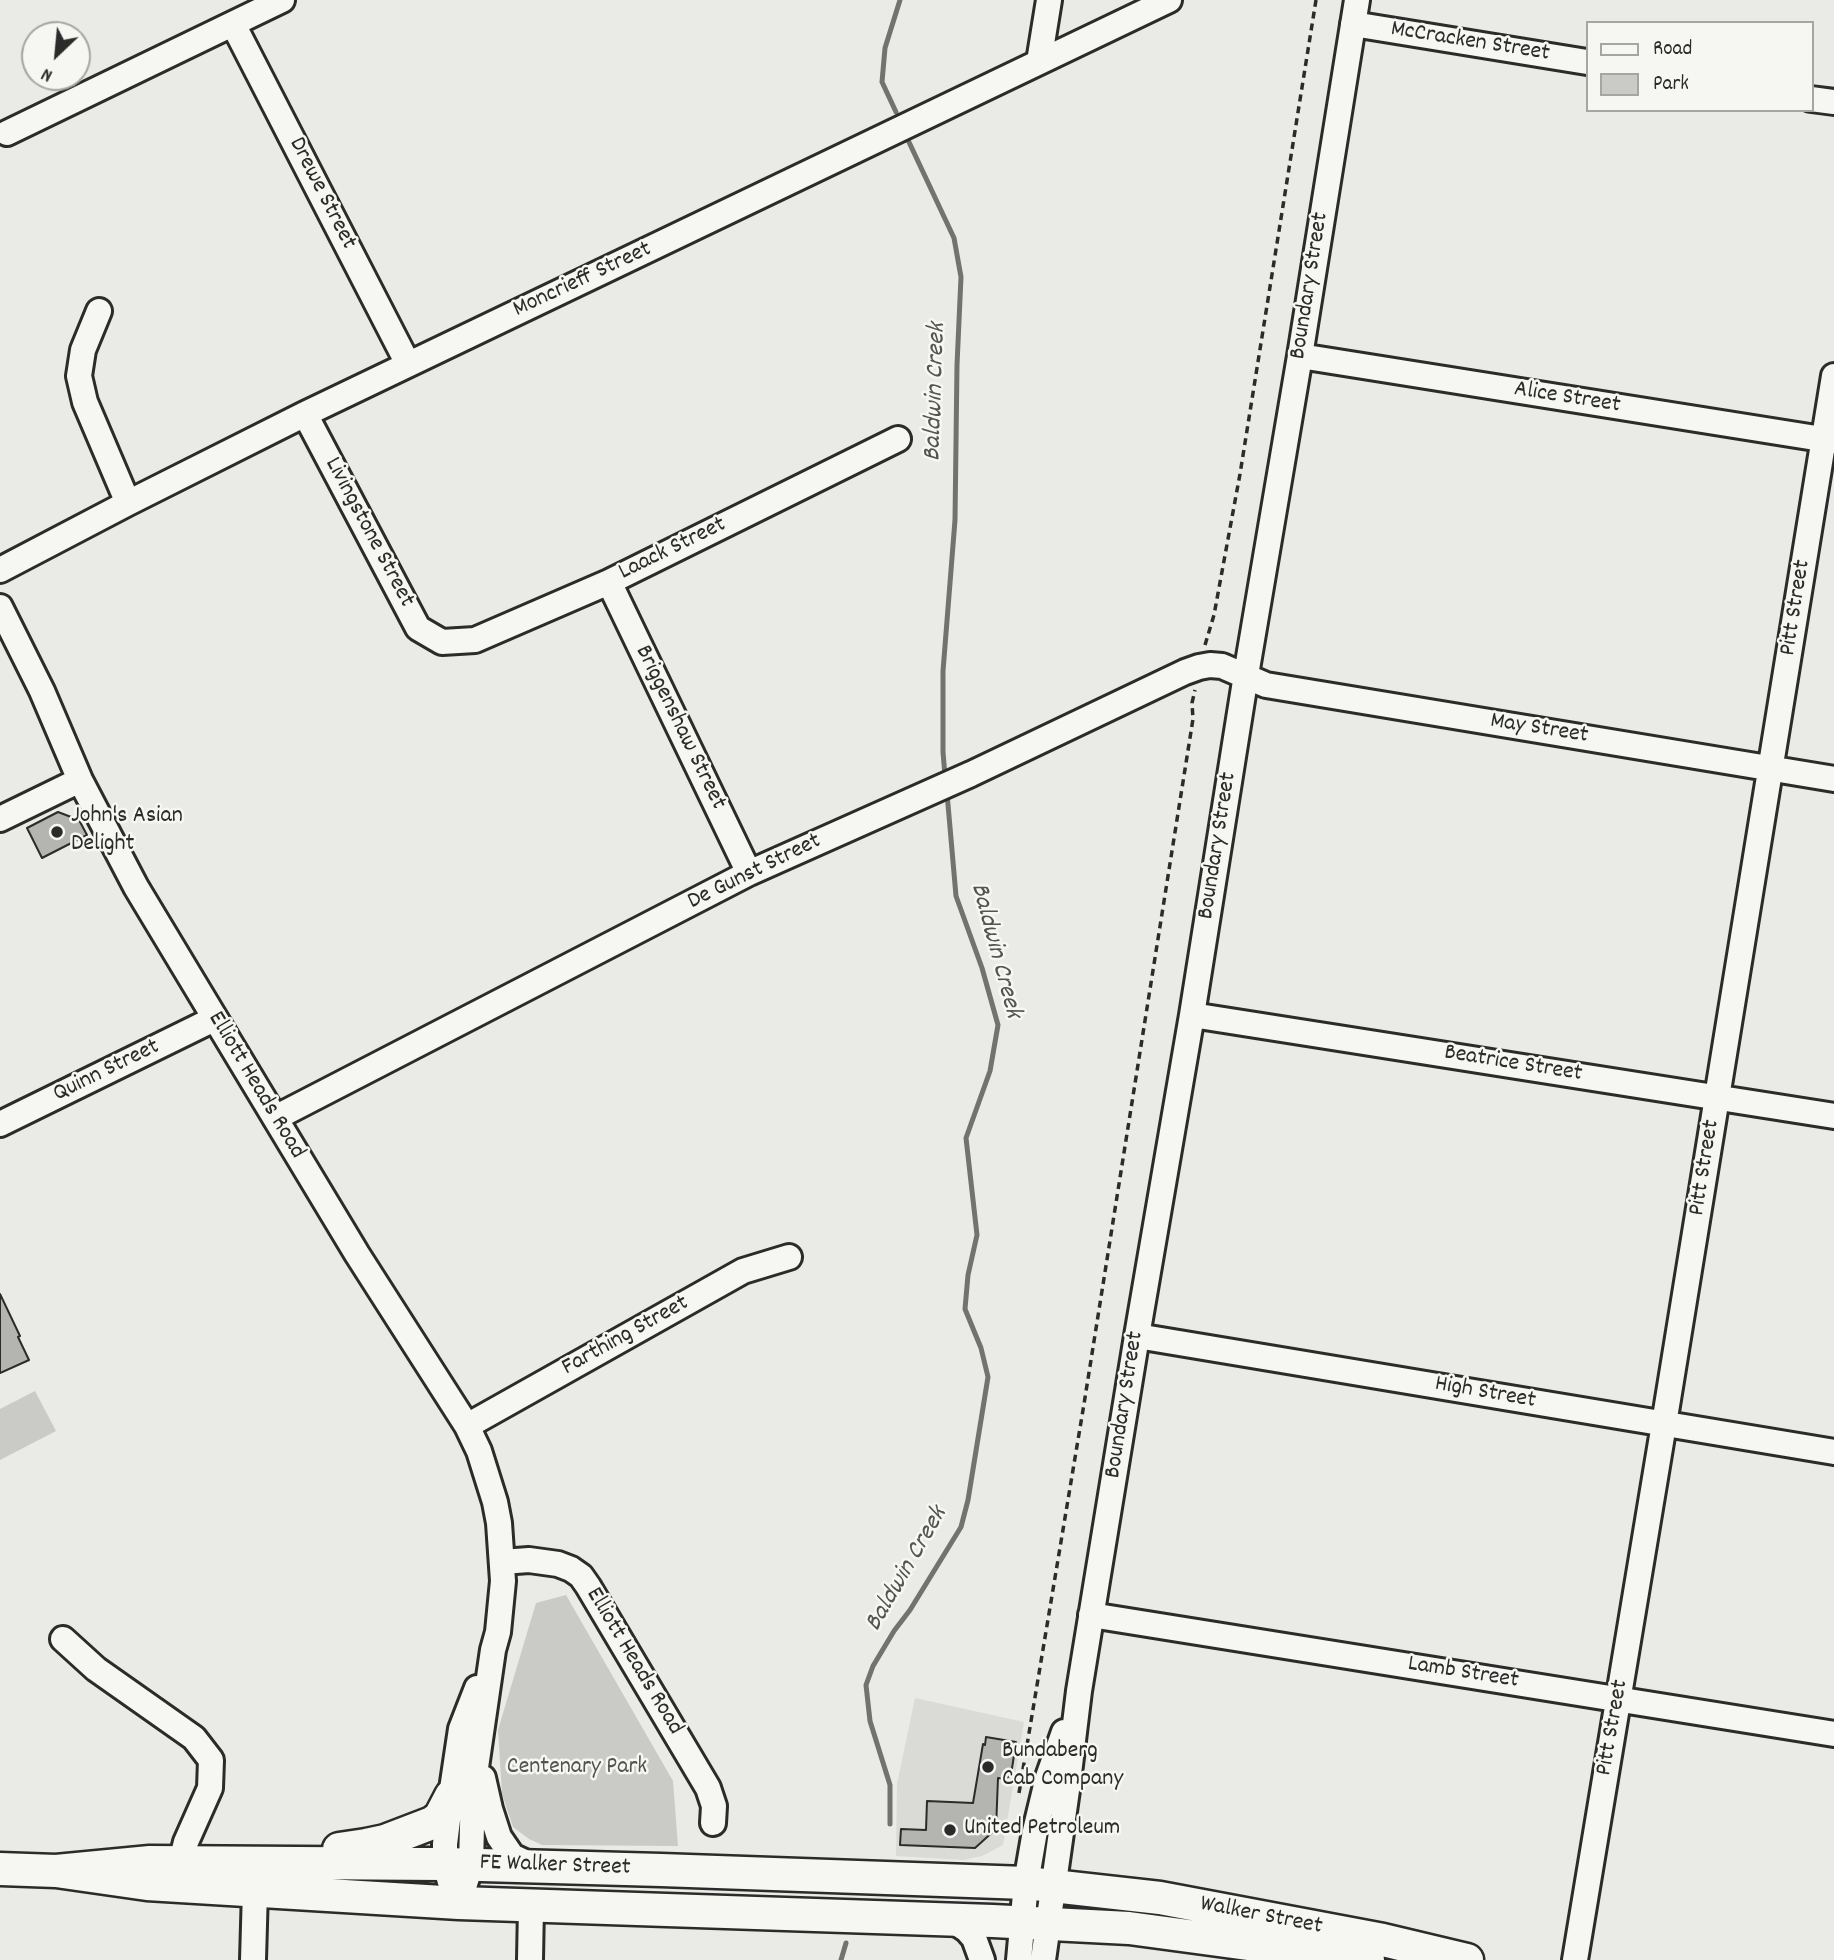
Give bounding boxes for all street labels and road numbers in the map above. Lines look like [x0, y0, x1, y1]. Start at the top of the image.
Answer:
street label: McCracken Street [1388, 16, 1552, 70]
street label: Drewe Street [281, 133, 361, 255]
street label: Boundary Street [1285, 210, 1337, 362]
street label: Moncrieff Street [509, 236, 657, 326]
street label: Alice Street [1512, 376, 1622, 422]
street label: Livingstone Street [316, 453, 420, 613]
street label: Laack Street [615, 512, 731, 588]
street label: Pitt Street [1775, 558, 1819, 658]
street label: Briggenshaw Street [627, 641, 731, 815]
street label: May Street [1488, 708, 1590, 752]
street label: Boundary Street [1193, 770, 1245, 922]
street label: De Gunst Street [684, 828, 826, 918]
street label: Elliott Heads Road [200, 1007, 310, 1165]
street label: Quinn Street [49, 1034, 165, 1110]
street label: Beatrice Street [1442, 1040, 1584, 1090]
street label: Pitt Street [1684, 1118, 1728, 1218]
street label: Farthing Street [558, 1290, 694, 1384]
street label: Boundary Street [1100, 1329, 1152, 1481]
street label: High Street [1432, 1371, 1538, 1417]
street label: Elliott Heads Road [578, 1583, 688, 1741]
street label: Lamb Street [1406, 1651, 1520, 1697]
street label: Pitt Street [1591, 1678, 1637, 1778]
street label: FE Walker Street [479, 1850, 631, 1884]
street label: Walker Street [1197, 1891, 1325, 1943]

